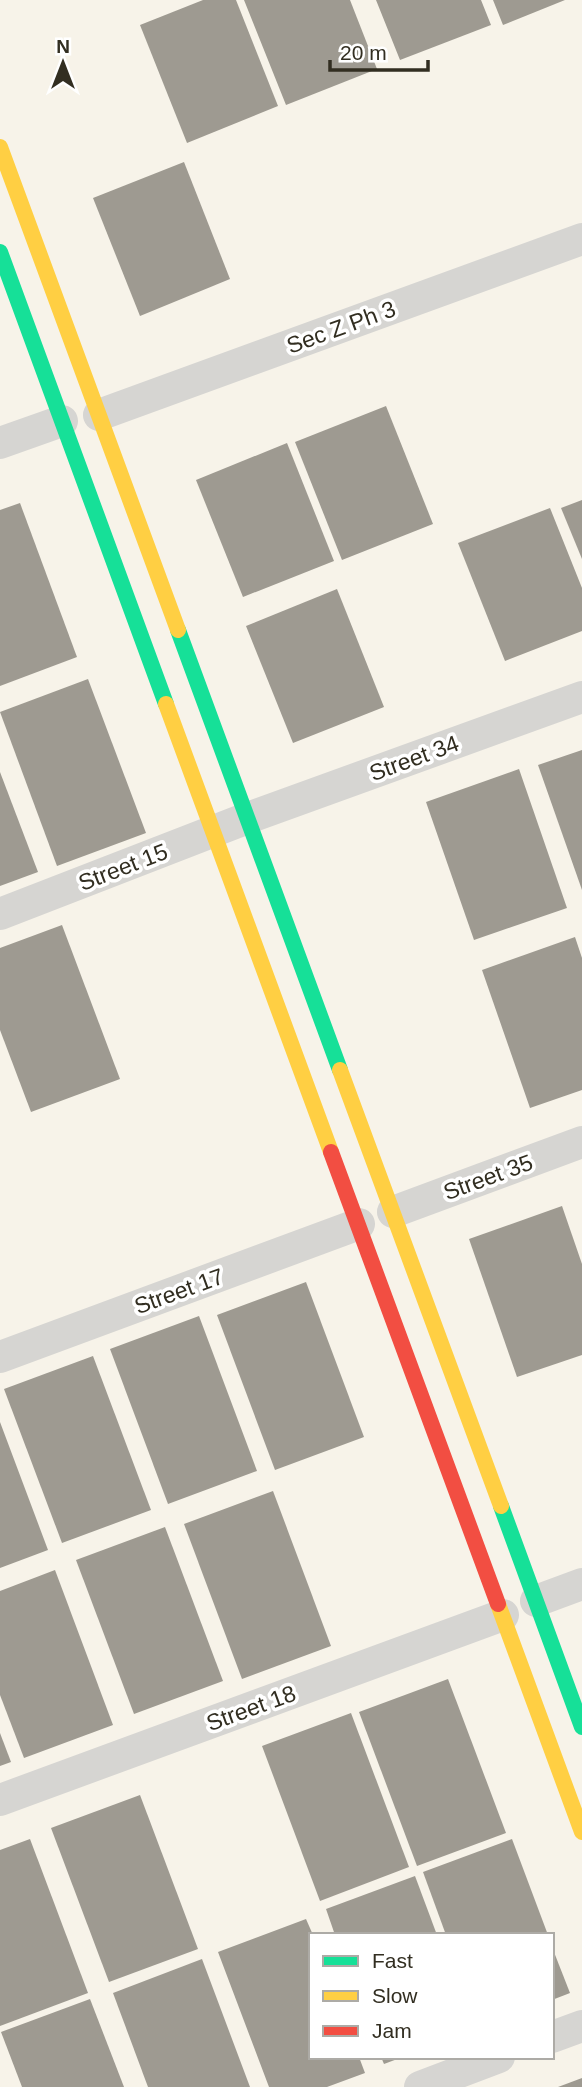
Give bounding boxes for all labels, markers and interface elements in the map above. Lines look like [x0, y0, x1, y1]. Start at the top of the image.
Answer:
north arrow [28, 28, 98, 98]
scale bar [330, 28, 428, 72]
text: N [56, 36, 70, 57]
text: 20 m [340, 41, 387, 64]
street label: Sec Z Ph 3 [283, 295, 399, 359]
street label: Street 34 [366, 730, 462, 786]
street label: Street 15 [75, 838, 171, 896]
street label: Street 35 [440, 1149, 536, 1205]
street label: Street 17 [131, 1263, 227, 1319]
street label: Street 18 [203, 1680, 299, 1736]
legend [309, 1933, 554, 2059]
text: Fast [372, 1949, 413, 1972]
text: Slow [372, 1984, 418, 2007]
text: Jam [372, 2019, 412, 2042]

